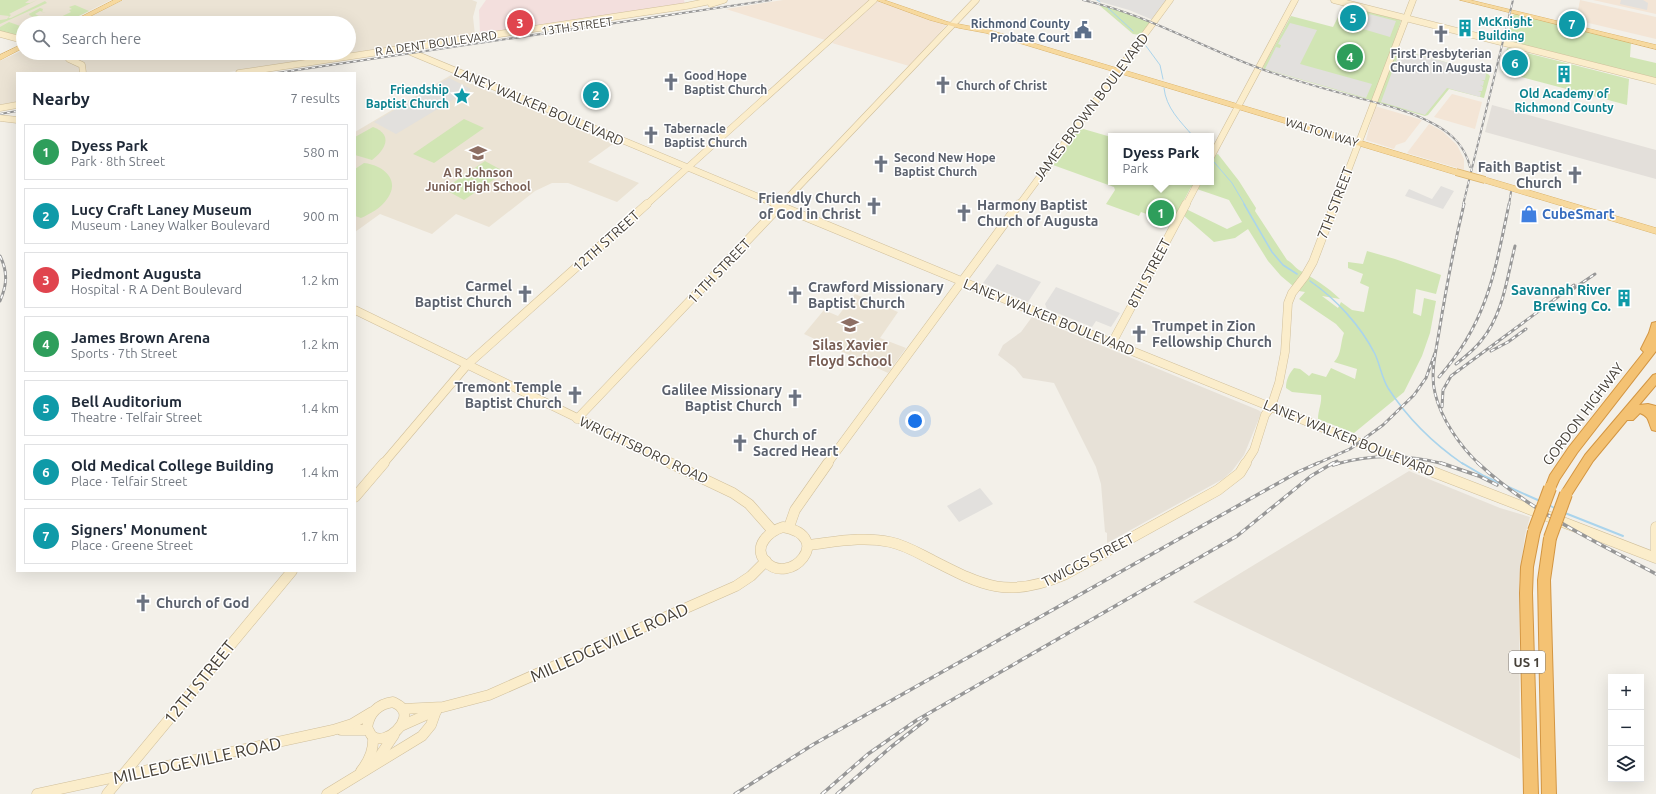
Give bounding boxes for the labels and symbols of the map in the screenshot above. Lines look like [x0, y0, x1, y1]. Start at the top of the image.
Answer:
pin: 5 [1340, 3, 1366, 33]
pin: 3 [507, 8, 533, 38]
pin: 7 [1559, 9, 1585, 39]
street label: 13TH STREET [540, 15, 614, 37]
place label: McKnight Building [1478, 15, 1532, 42]
place label: Richmond County Probate Court [971, 17, 1071, 44]
building icon: McKnight Building [1455, 18, 1475, 38]
public building icon: Richmond County Probate Court [1073, 20, 1093, 40]
church icon: First Presbyterian Church in Augusta [1431, 24, 1451, 44]
street label: R A DENT BOULEVARD [374, 28, 498, 58]
street label: JAMES BROWN BOULEVARD [1030, 30, 1152, 184]
pin: 4 [1337, 42, 1363, 72]
place label: First Presbyterian Church in Augusta [1390, 47, 1492, 74]
pin: 6 [1502, 48, 1528, 78]
street label: LANEY WALKER BOULEVARD [451, 63, 627, 149]
building icon: Old Academy of Richmond County [1554, 64, 1574, 84]
place label: Good Hope Baptist Church [684, 69, 767, 96]
church icon: Good Hope Baptist Church [661, 72, 681, 92]
church icon: Church of Christ [933, 75, 953, 95]
place label: Church of Christ [956, 79, 1047, 92]
pin: 2 [583, 80, 609, 110]
place label: Friendship Baptist Church [366, 83, 449, 110]
place icon: Friendship Baptist Church [452, 86, 472, 106]
place label: Old Academy of Richmond County [1514, 87, 1614, 114]
street label: WALTON WAY [1284, 115, 1360, 149]
place label: Tabernacle Baptist Church [664, 122, 747, 149]
church icon: Tabernacle Baptist Church [641, 125, 661, 145]
school or university icon: A R Johnson Junior High School [468, 143, 488, 163]
place label: Second New Hope Baptist Church [894, 151, 996, 178]
church icon: Second New Hope Baptist Church [871, 154, 891, 174]
place label: Faith Baptist Church [1478, 159, 1562, 191]
street label: 7TH STREET [1314, 164, 1356, 241]
church icon: Faith Baptist Church [1565, 165, 1585, 185]
place label: A R Johnson Junior High School [425, 166, 531, 193]
place label: Friendly Church of God in Christ [758, 190, 861, 222]
church icon: Friendly Church of God in Christ [864, 196, 884, 216]
place label: Harmony Baptist Church of Augusta [977, 197, 1098, 229]
pin: 1 [1148, 198, 1174, 228]
church icon: Harmony Baptist Church of Augusta [954, 203, 974, 223]
shop icon: CubeSmart [1519, 204, 1539, 224]
place label: CubeSmart [1542, 206, 1615, 222]
street label: 12TH STREET [569, 207, 643, 275]
street label: 11TH STREET [684, 235, 754, 307]
street label: 8TH STREET [1124, 236, 1174, 310]
street label: LANEY WALKER BOULEVARD [961, 275, 1137, 359]
place label: Carmel Baptist Church [415, 278, 512, 310]
place label: Crawford Missionary Baptist Church [808, 279, 944, 311]
place label: Savannah River Brewing Co. [1511, 282, 1611, 314]
church icon: Carmel Baptist Church [515, 284, 535, 304]
church icon: Crawford Missionary Baptist Church [785, 285, 805, 305]
building icon: Savannah River Brewing Co. [1614, 288, 1634, 308]
school or university icon: Silas Xavier Floyd School [840, 315, 860, 335]
place label: Trumpet in Zion Fellowship Church [1152, 318, 1272, 350]
church icon: Trumpet in Zion Fellowship Church [1129, 324, 1149, 344]
place label: Silas Xavier Floyd School [808, 337, 892, 369]
street label: GORDON HIGHWAY [1539, 360, 1627, 468]
place label: Tremont Temple Baptist Church [454, 379, 562, 411]
place label: Galilee Missionary Baptist Church [662, 382, 783, 414]
church icon: Tremont Temple Baptist Church [565, 385, 585, 405]
church icon: Galilee Missionary Baptist Church [785, 388, 805, 408]
street label: LANEY WALKER BOULEVARD [1261, 396, 1437, 480]
your location [905, 411, 925, 431]
street label: WRIGHTSBORO ROAD [577, 413, 711, 487]
place label: Church of Sacred Heart [753, 427, 839, 459]
church icon: Church of Sacred Heart [730, 433, 750, 453]
street label: TWIGGS STREET [1039, 530, 1137, 590]
church icon: Church of God [133, 593, 153, 613]
place label: Church of God [156, 595, 249, 611]
street label: MILLEDGEVILLE ROAD [527, 598, 691, 686]
street label: 12TH STREET [160, 636, 239, 728]
road number: US 1 [1509, 651, 1545, 673]
street label: MILLEDGEVILLE ROAD [111, 733, 283, 787]

